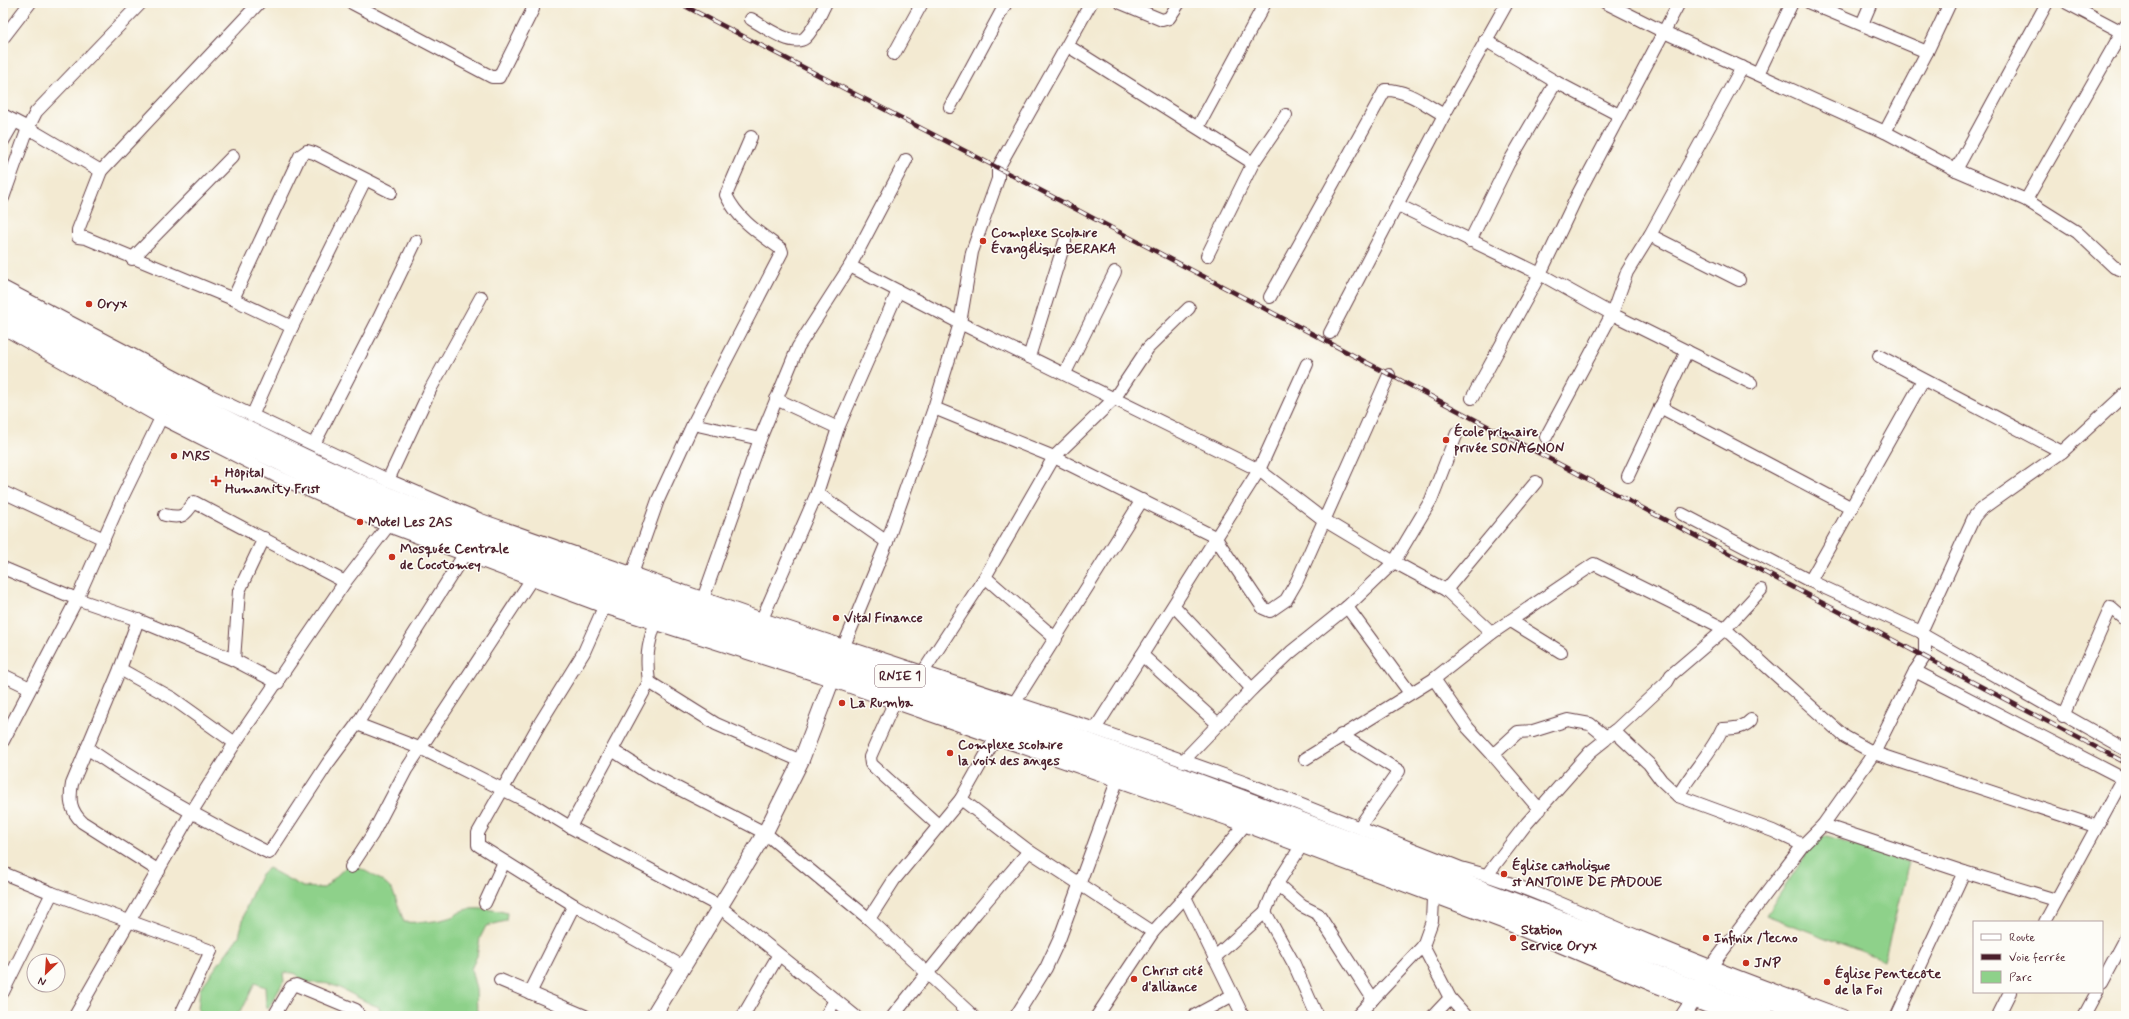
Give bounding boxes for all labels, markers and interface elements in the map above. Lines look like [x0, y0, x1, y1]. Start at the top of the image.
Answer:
place label: Complexe Scolaire Évangélique BERAKA [991, 224, 1117, 260]
marker: Complexe Scolaire Évangélique BERAKA [978, 236, 988, 246]
place label: Oryx [97, 295, 127, 313]
marker: Oryx [84, 299, 94, 309]
place label: École primaire privée SONAGNON [1454, 423, 1565, 457]
marker: École primaire privée SONAGNON [1441, 435, 1451, 445]
place label: MRS [182, 447, 210, 465]
marker: MRS [169, 451, 179, 461]
place label: Hôpital Humanity Frist [225, 464, 320, 498]
marker: Hôpital Humanity Frist [210, 475, 222, 487]
place label: Motel Les 2AS [368, 513, 453, 531]
marker: Motel Les 2AS [355, 517, 365, 527]
place label: Mosquée Centrale de Cocotomey [400, 540, 509, 574]
marker: Mosquée Centrale de Cocotomey [387, 552, 397, 562]
place label: Vital Finance [844, 609, 923, 627]
marker: Vital Finance [831, 613, 841, 623]
road number: RNIE 1 [875, 665, 925, 687]
place label: La Rumba [850, 694, 914, 712]
marker: La Rumba [837, 698, 847, 708]
place label: Complexe scolaire la voix des anges [958, 736, 1063, 771]
marker: Complexe scolaire la voix des anges [945, 748, 955, 758]
place label: Église catholique st ANTOINE DE PADOUE [1512, 857, 1662, 891]
marker: Église catholique st ANTOINE DE PADOUE [1499, 869, 1509, 879]
place label: Station Service Oryx [1521, 921, 1597, 955]
legend [1973, 921, 2103, 993]
place label: Infinix /Tecno [1714, 929, 1798, 947]
text: Route [2009, 930, 2035, 946]
marker: Station Service Oryx [1508, 933, 1518, 943]
marker: Infinix /Tecno [1701, 933, 1711, 943]
text: Voie ferrée [2009, 950, 2066, 966]
north arrow [26, 953, 66, 993]
place label: JNP [1754, 954, 1782, 972]
marker: JNP [1741, 958, 1751, 968]
place label: Christ cité d'alliance [1142, 962, 1204, 996]
place label: Église Pentecôte de la Foi [1835, 965, 1941, 999]
text: Parc [2009, 970, 2032, 986]
text: N [36, 973, 48, 989]
marker: Christ cité d'alliance [1129, 974, 1139, 984]
marker: Église Pentecôte de la Foi [1822, 977, 1832, 987]

